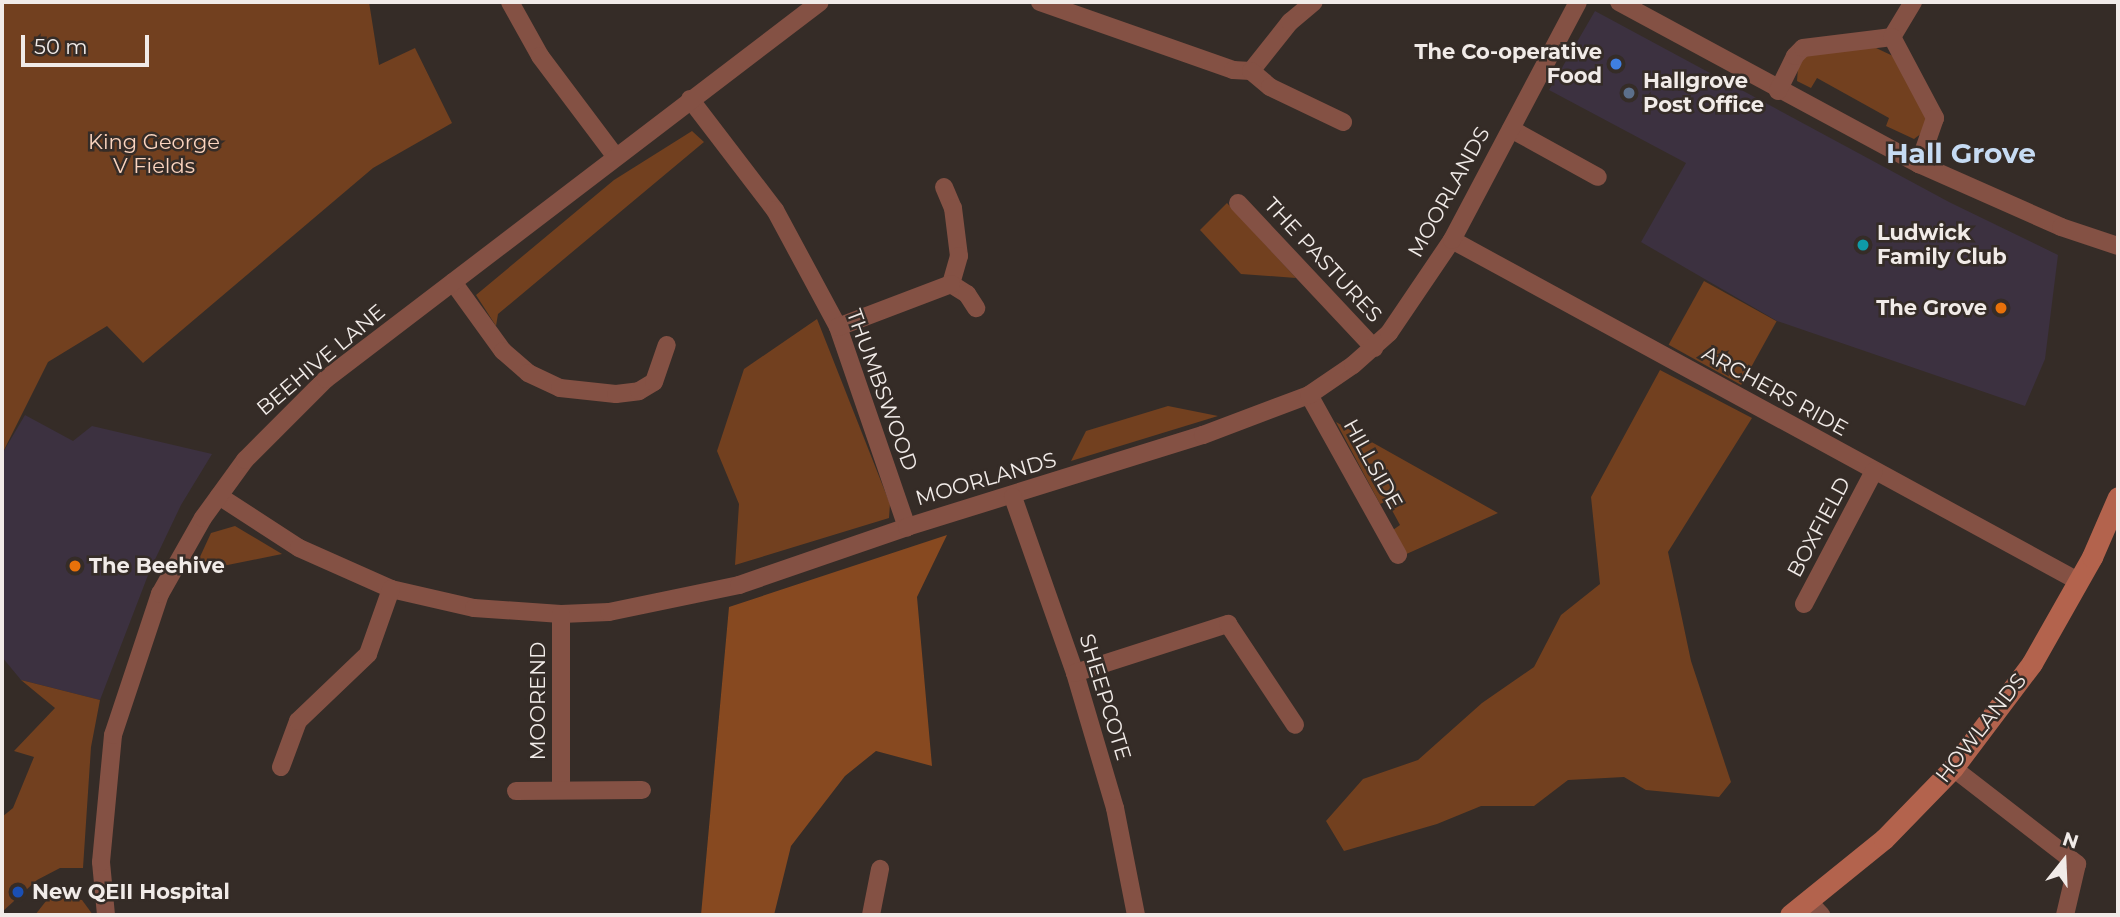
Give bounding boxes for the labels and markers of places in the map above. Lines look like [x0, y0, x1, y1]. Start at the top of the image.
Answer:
place label: The Co-operative Food [1415, 39, 1602, 89]
marker: The Co-operative Food [1608, 56, 1624, 72]
place label: Hallgrove Post Office [1643, 68, 1764, 118]
marker: Hallgrove Post Office [1621, 85, 1637, 101]
place label: Ludwick Family Club [1877, 220, 2007, 270]
marker: Ludwick Family Club [1855, 237, 1871, 253]
place label: The Grove [1876, 295, 1987, 321]
marker: The Grove [1993, 300, 2009, 316]
place label: The Beehive [89, 553, 225, 579]
marker: The Beehive [67, 558, 83, 574]
place label: New QEII Hospital [32, 879, 230, 905]
marker: New QEII Hospital [10, 884, 26, 900]

